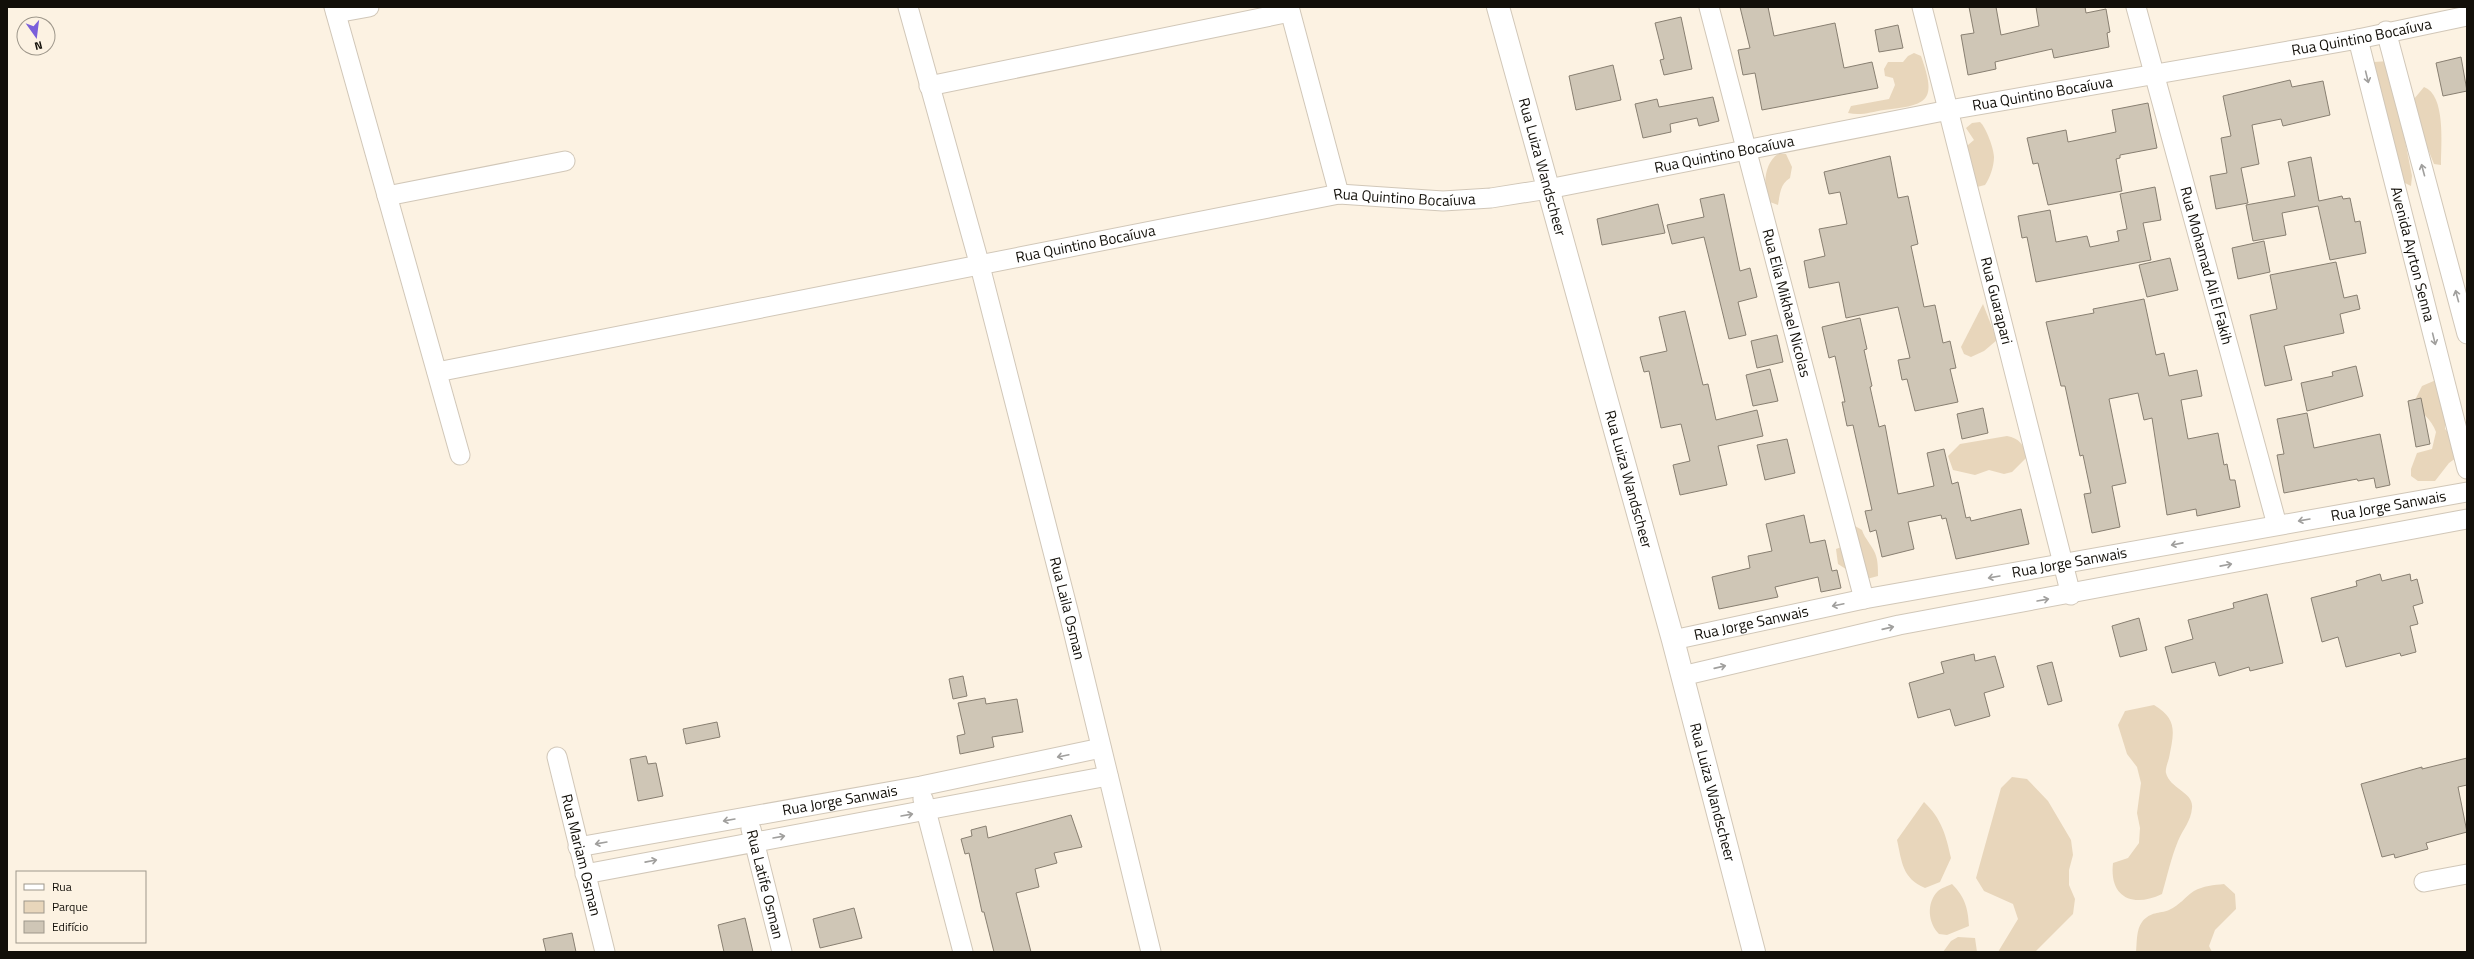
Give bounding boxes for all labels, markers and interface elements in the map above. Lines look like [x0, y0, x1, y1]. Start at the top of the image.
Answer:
street label: Rua Quintino Bocaíuva [2290, 12, 2434, 61]
north arrow [16, 16, 56, 56]
text: N [33, 37, 44, 54]
street label: Rua Quintino Bocaíuva [1970, 70, 2115, 117]
one-way arrow [2364, 70, 2372, 83]
street label: Rua Luiza Wandscheer [1513, 95, 1573, 239]
street label: Rua Quintino Bocaíuva [1652, 129, 1797, 179]
one-way arrow [2419, 164, 2426, 177]
street label: Rua Quintino Bocaíuva [1331, 182, 1477, 212]
street label: Rua Mohamad Ali El Fakih [2174, 184, 2239, 347]
street label: Avenida Ayrton Senna [2385, 184, 2441, 325]
street label: Rua Quintino Bocaíuva [1013, 218, 1158, 269]
street label: Rua Elia Mikhael Nicolas [1757, 226, 1817, 380]
street label: Rua Guarapari [1975, 254, 2019, 347]
one-way arrow [2453, 290, 2460, 303]
one-way arrow [2431, 332, 2438, 345]
street label: Rua Luiza Wandscheer [1599, 407, 1659, 551]
street label: Rua Jorge Sanwais [2329, 484, 2448, 527]
one-way arrow [2298, 516, 2311, 524]
one-way arrow [2170, 540, 2183, 548]
street label: Rua Jorge Sanwais [2010, 541, 2129, 584]
street label: Rua Laila Osman [1044, 554, 1092, 662]
one-way arrow [2219, 561, 2232, 569]
one-way arrow [1988, 573, 2001, 581]
one-way arrow [2036, 595, 2049, 603]
street label: Rua Jorge Sanwais [1692, 599, 1811, 646]
one-way arrow [1832, 601, 1845, 609]
one-way arrow [1881, 624, 1894, 631]
one-way arrow [1714, 662, 1727, 670]
street label: Rua Luiza Wandscheer [1684, 720, 1742, 864]
one-way arrow [1057, 753, 1070, 761]
street label: Rua Jorge Sanwais [780, 778, 899, 821]
street label: Rua Mariam Osman [556, 792, 608, 918]
one-way arrow [900, 810, 913, 818]
one-way arrow [723, 816, 736, 824]
street label: Rua Latife Osman [741, 827, 790, 941]
one-way arrow [772, 832, 785, 840]
one-way arrow [595, 839, 608, 847]
one-way arrow [644, 857, 657, 865]
legend [16, 871, 146, 943]
text: Rua [52, 877, 72, 896]
text: Parque [52, 897, 88, 916]
text: Edifício [52, 917, 88, 936]

